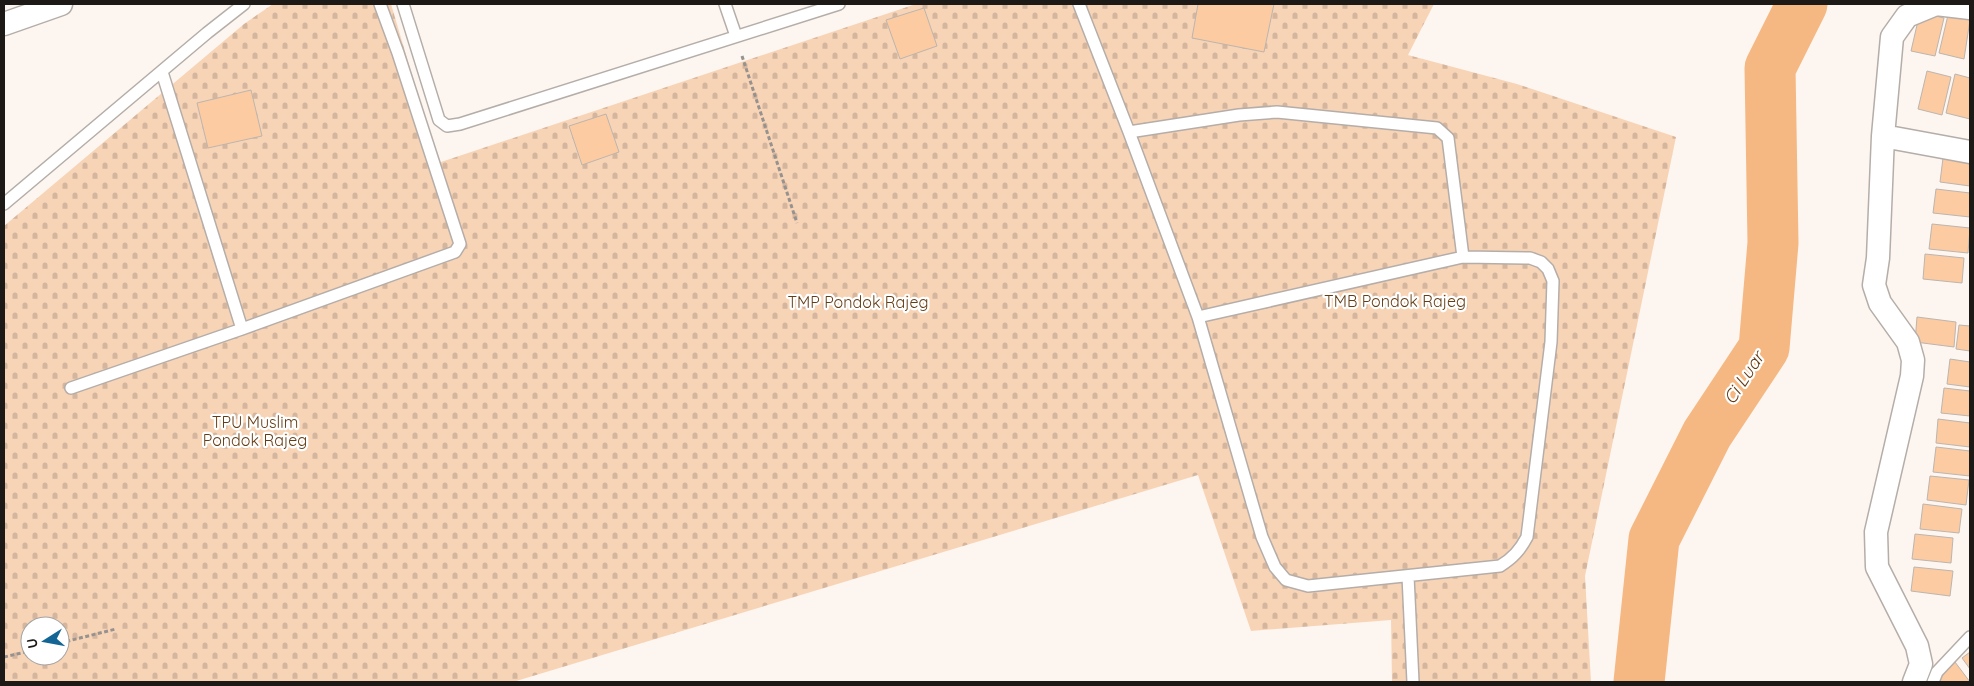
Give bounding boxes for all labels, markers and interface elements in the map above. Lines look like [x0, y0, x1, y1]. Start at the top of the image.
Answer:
park label: TMB Pondok Rajeg [1324, 291, 1466, 311]
park label: TMP Pondok Rajeg [787, 292, 929, 312]
water label: Ci Luar [1718, 345, 1770, 408]
park label: TPU Muslim Pondok Rajeg [203, 412, 307, 450]
north arrow [20, 616, 70, 666]
text: U [22, 637, 42, 650]

